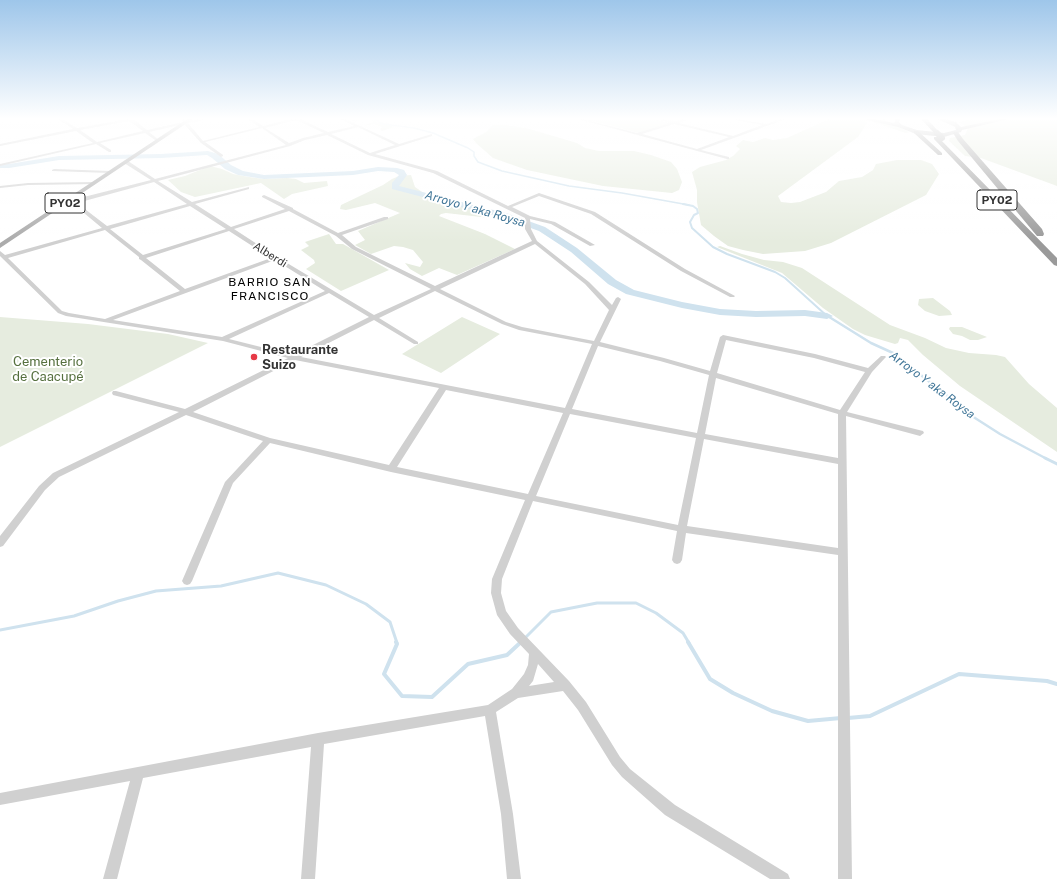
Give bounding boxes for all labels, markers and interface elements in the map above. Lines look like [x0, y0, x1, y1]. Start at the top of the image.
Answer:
water label: Arroyo Y aka Roysa [423, 188, 527, 230]
road number: PY02 [977, 190, 1017, 210]
road number: PY02 [45, 193, 85, 213]
street label: Alberdi [251, 239, 289, 271]
district label: BARRIO SAN FRANCISCO [228, 275, 312, 303]
place label: Restaurante Suizo [262, 342, 338, 373]
water label: Arroyo Y aka Roysa [886, 348, 978, 422]
marker: Restaurante Suizo [249, 352, 259, 362]
park label: Cementerio de Caacupé [12, 354, 84, 385]

